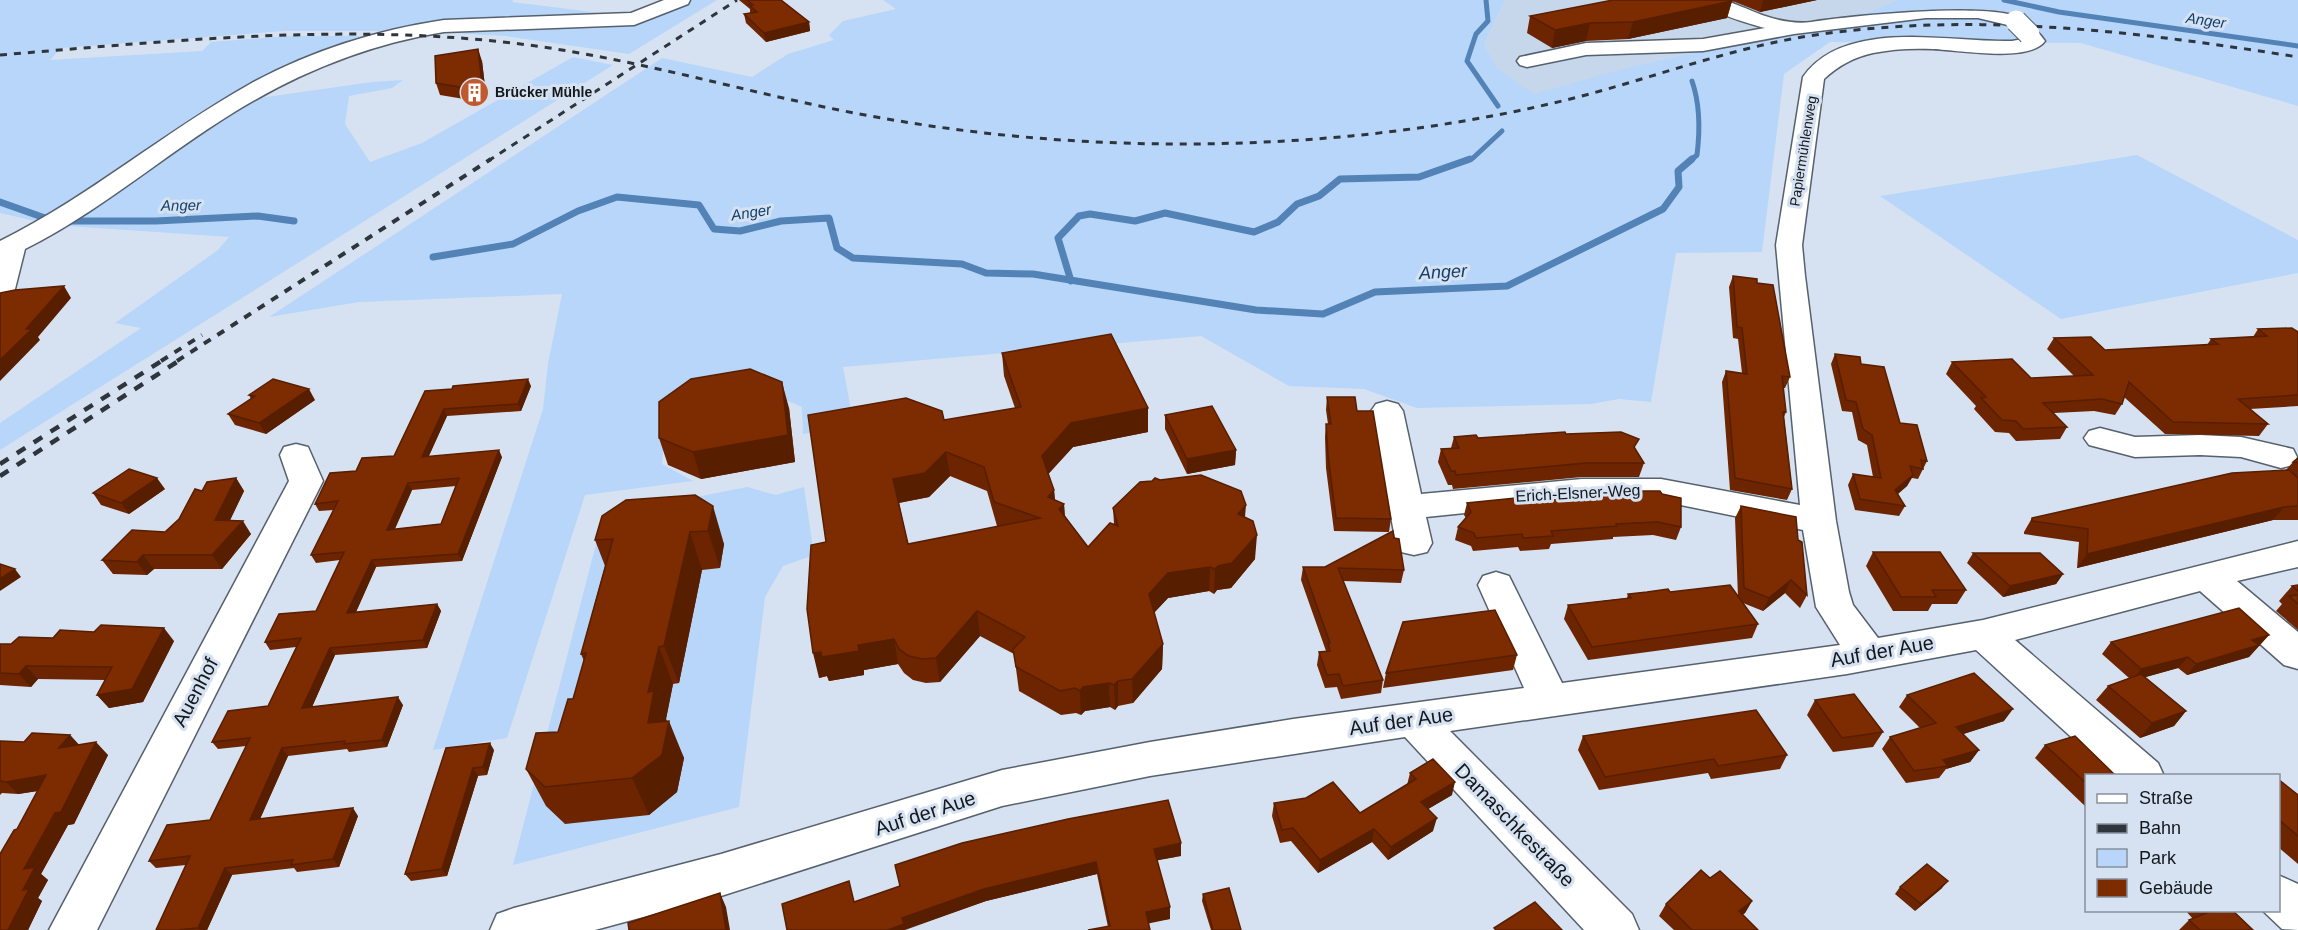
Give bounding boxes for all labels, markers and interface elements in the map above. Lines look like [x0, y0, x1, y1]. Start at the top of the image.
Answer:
water label: Anger [2184, 9, 2228, 31]
building icon: Brücker Mühle [458, 76, 490, 108]
place label: Brücker Mühle [495, 84, 592, 100]
street label: Papiermühlenweg [1786, 94, 1820, 208]
water label: Anger [160, 196, 202, 214]
water label: Anger [729, 200, 773, 224]
water label: Anger [1417, 261, 1469, 283]
street label: Erich-Elsner-Weg [1515, 481, 1641, 505]
street label: Auf der Aue [1829, 631, 1935, 671]
street label: Auenhof [168, 654, 222, 730]
street label: Auf der Aue [1348, 703, 1454, 739]
street label: Damaschkestraße [1451, 759, 1579, 891]
legend [2085, 774, 2280, 912]
street label: Auf der Aue [872, 786, 978, 840]
text: Straße [2139, 788, 2193, 808]
text: Bahn [2139, 818, 2181, 838]
text: Park [2139, 848, 2177, 868]
text: Gebäude [2139, 878, 2213, 898]

